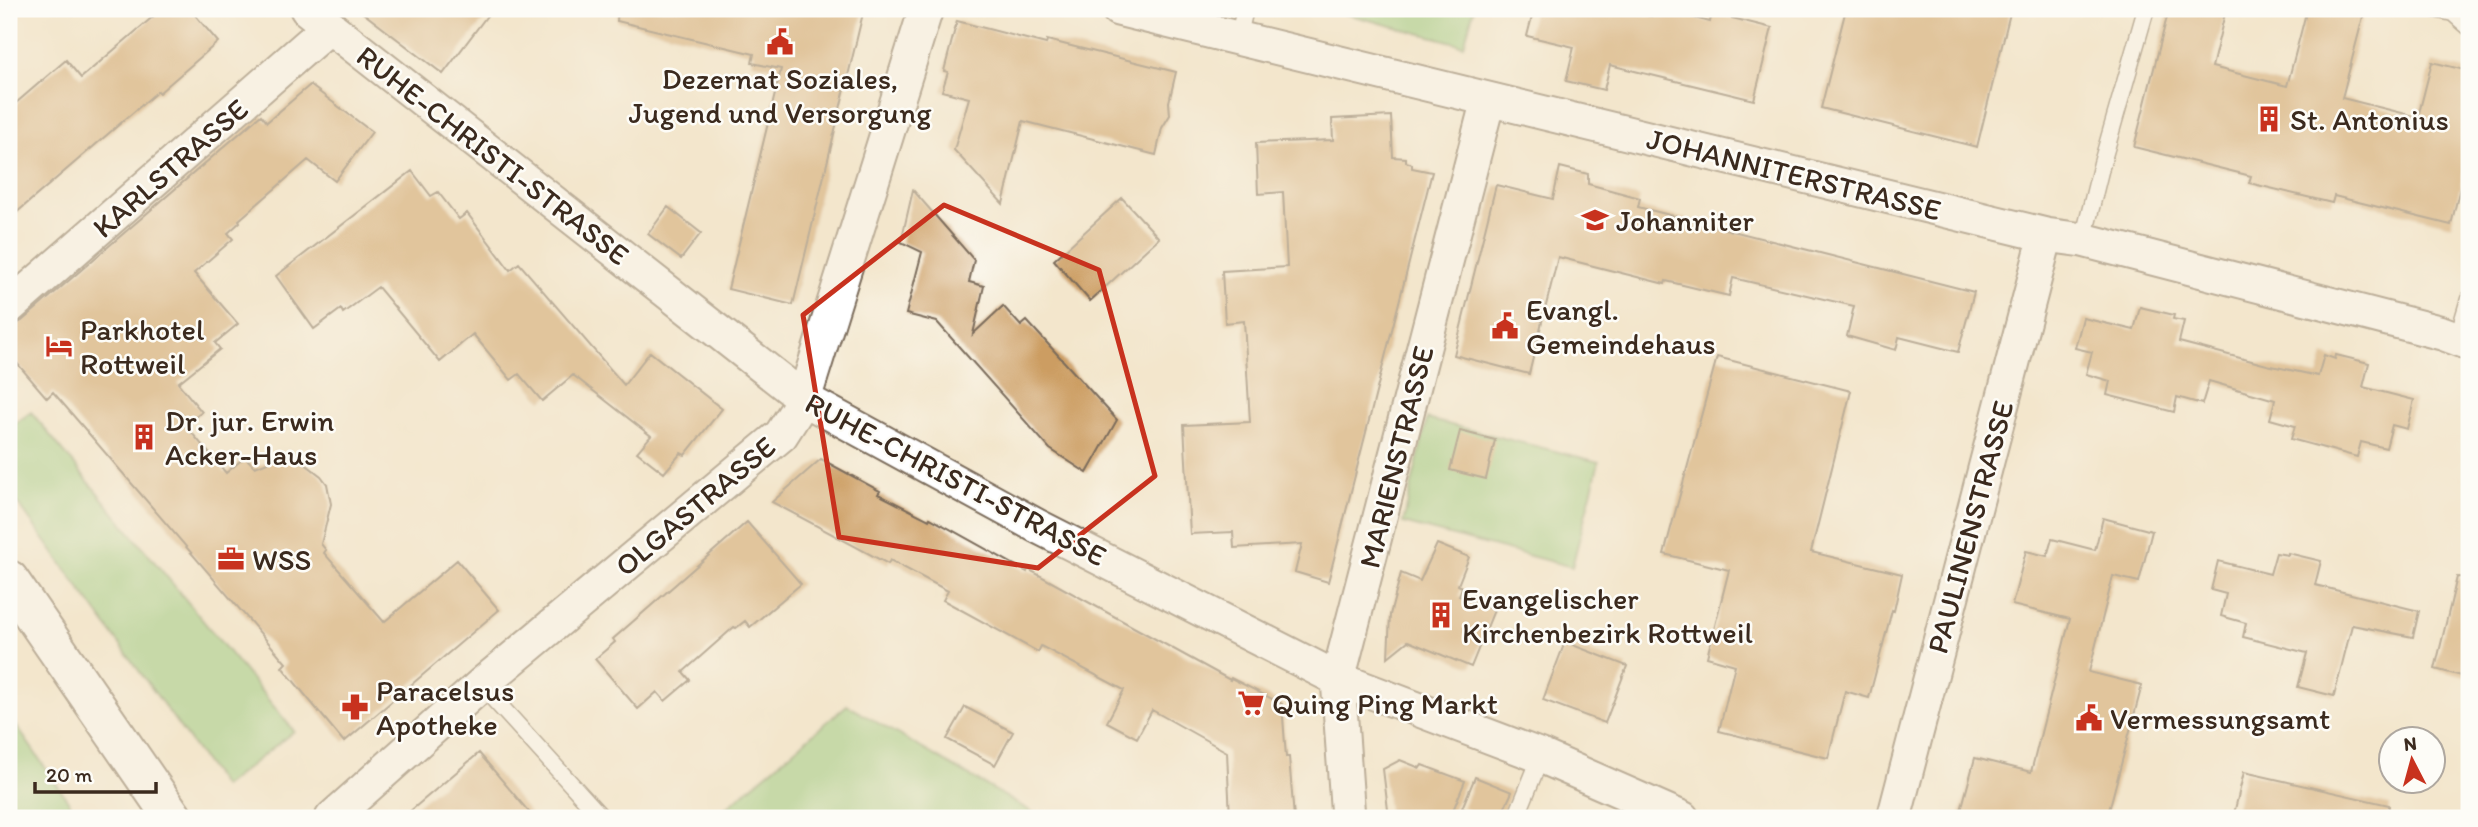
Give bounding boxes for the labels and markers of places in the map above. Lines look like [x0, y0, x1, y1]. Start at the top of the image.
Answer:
public building icon: Dezernat Soziales, Jugend und Versorgung [765, 27, 795, 57]
place label: Dezernat Soziales, Jugend und Versorgung [629, 60, 932, 131]
place label: St. Antonius [2290, 101, 2449, 138]
building icon: St. Antonius [2254, 104, 2284, 134]
place label: Johanniter [1616, 202, 1755, 239]
school or university icon: Johanniter [1580, 205, 1610, 235]
place label: Evangl. Gemeindehaus [1526, 291, 1716, 362]
place label: Parkhotel Rottweil [80, 311, 205, 382]
public building icon: Evangl. Gemeindehaus [1490, 311, 1520, 341]
hotel icon: Parkhotel Rottweil [44, 331, 74, 361]
place label: Dr. jur. Erwin Acker-Haus [165, 402, 334, 473]
building icon: Dr. jur. Erwin Acker-Haus [129, 422, 159, 452]
place label: WSS [252, 541, 311, 578]
office icon: WSS [216, 544, 246, 574]
place label: Evangelischer Kirchenbezirk Rottweil [1462, 580, 1753, 651]
building icon: Evangelischer Kirchenbezirk Rottweil [1426, 600, 1456, 630]
place label: Paracelsus Apotheke [376, 672, 514, 743]
place label: Quing Ping Markt [1272, 685, 1498, 722]
supermarket icon: Quing Ping Markt [1236, 688, 1266, 718]
pharmacy icon: Paracelsus Apotheke [340, 692, 370, 722]
place label: Vermessungsamt [2110, 700, 2330, 737]
public building icon: Vermessungsamt [2074, 703, 2104, 733]

